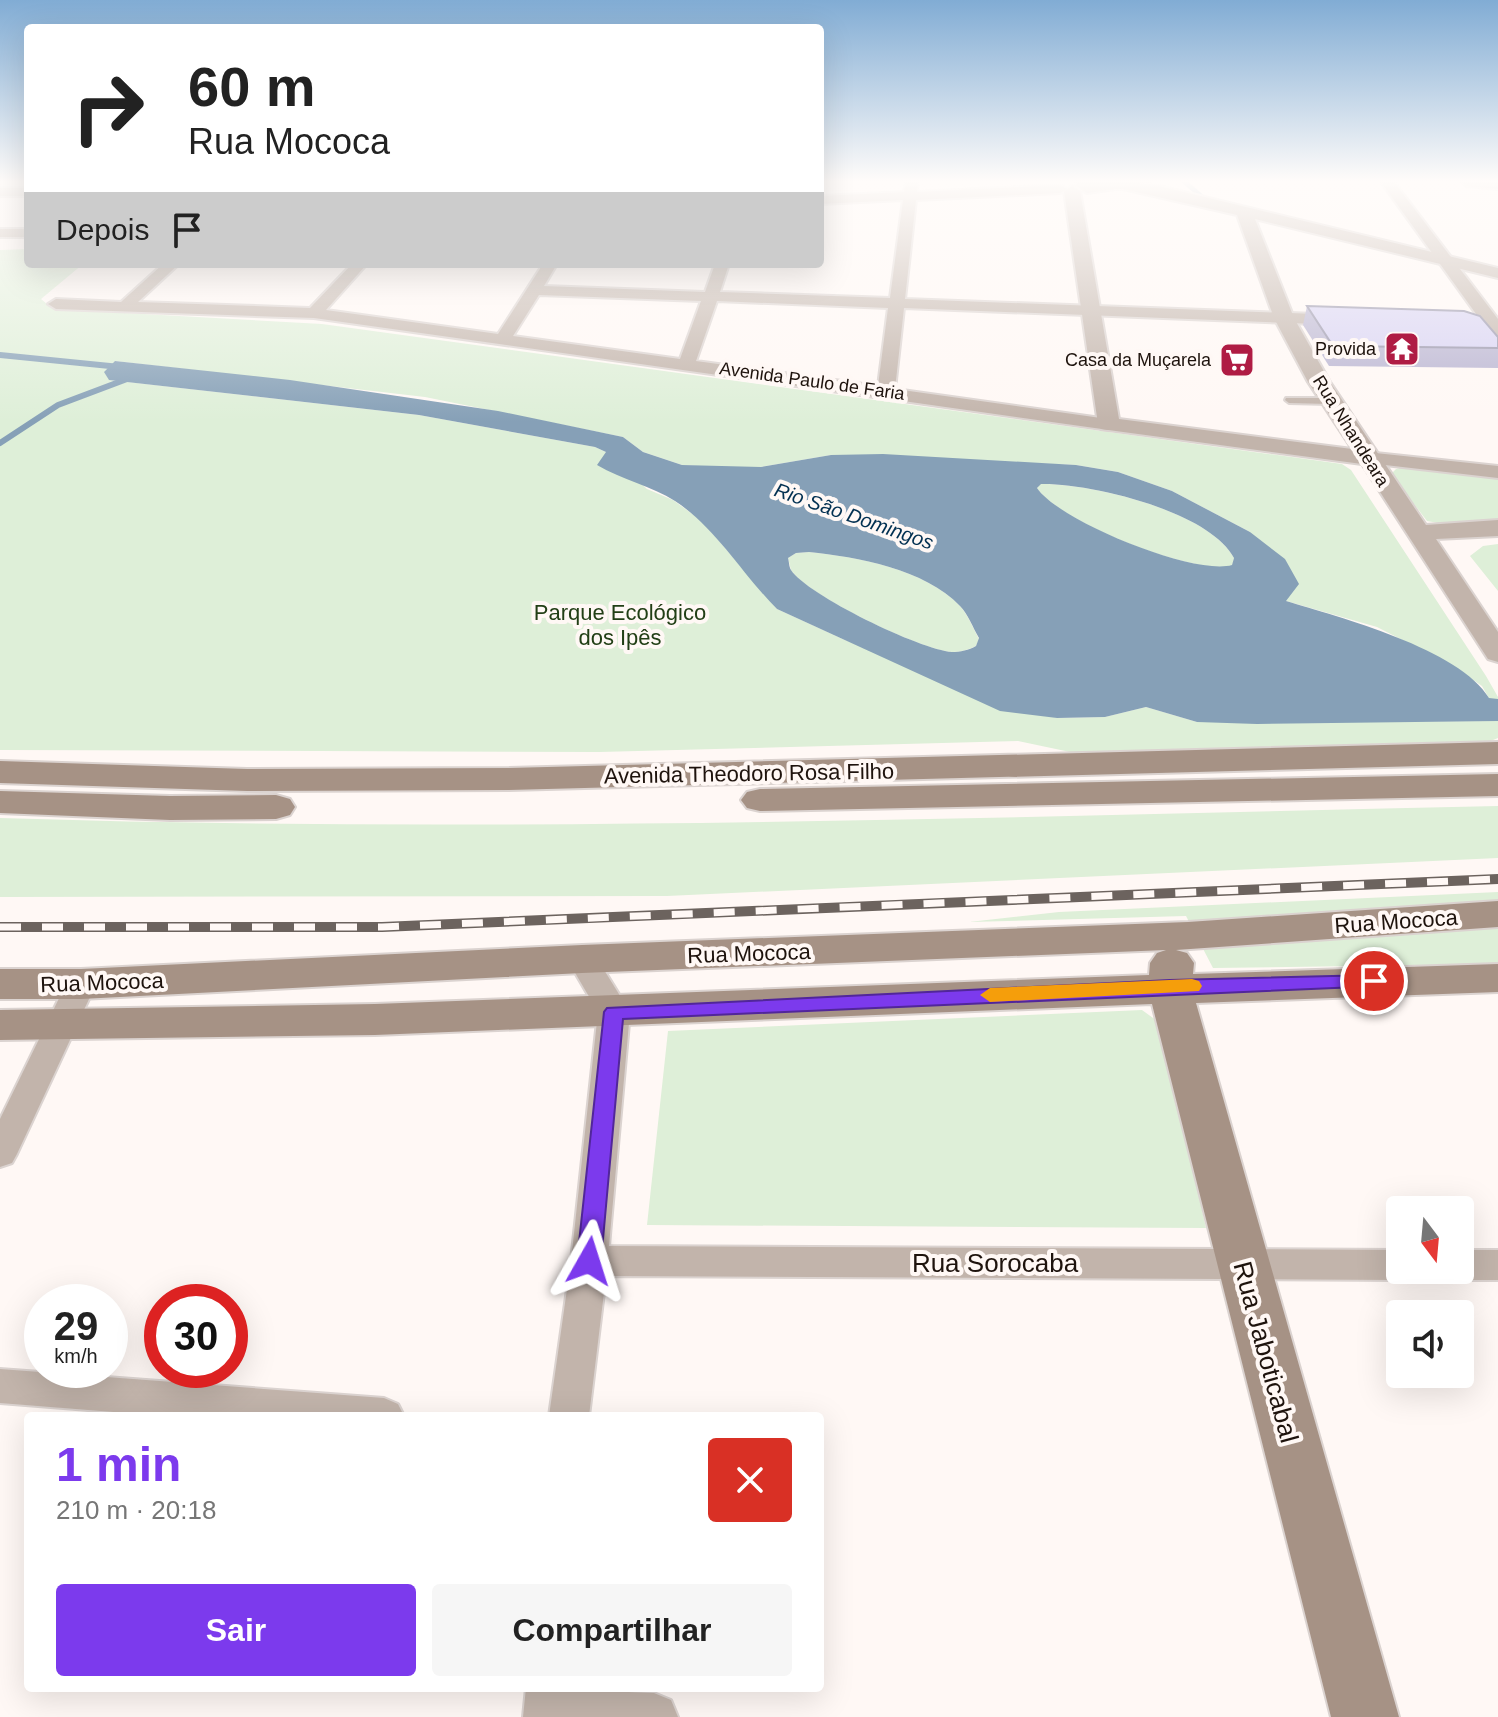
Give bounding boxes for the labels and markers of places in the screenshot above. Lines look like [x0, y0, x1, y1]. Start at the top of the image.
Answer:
temple icon: Provida [1383, 330, 1421, 368]
place label: Provida [1315, 339, 1377, 359]
supermarket icon: Casa da Muçarela [1218, 341, 1256, 379]
place label: Casa da Muçarela [1065, 350, 1212, 370]
pin [1340, 947, 1408, 1015]

